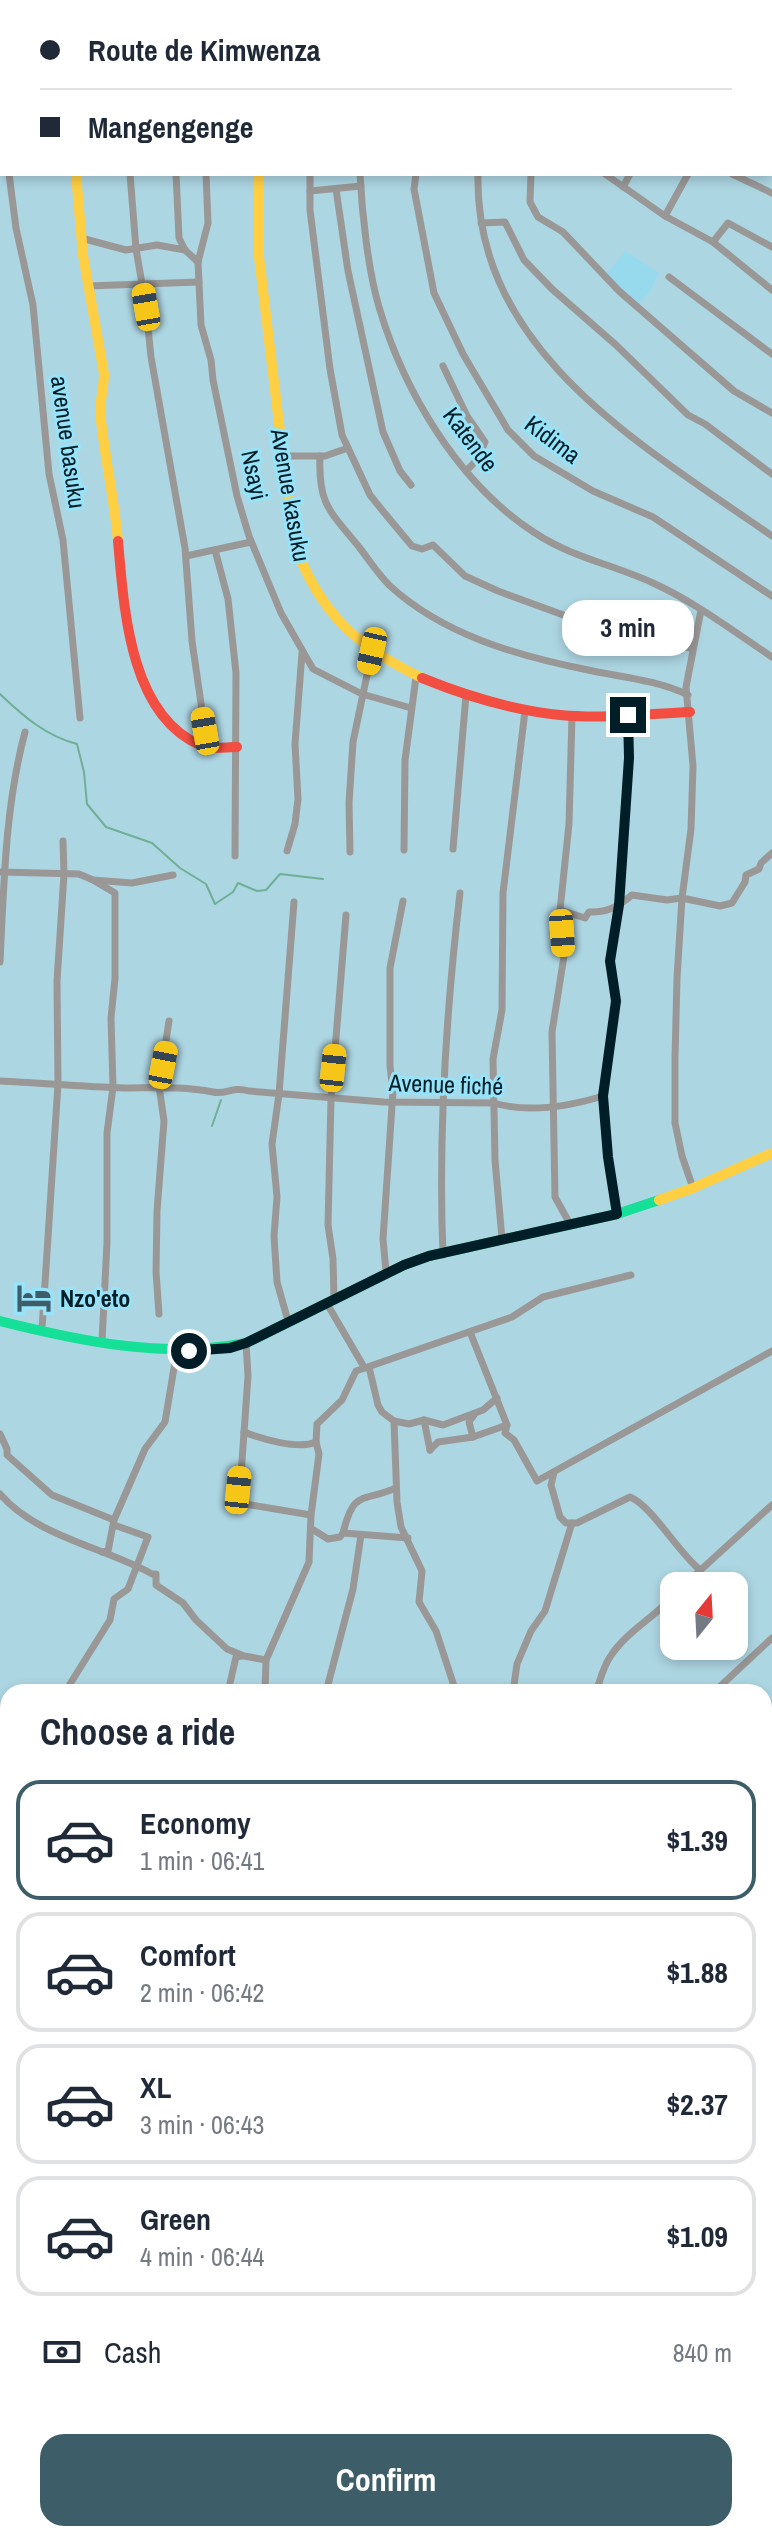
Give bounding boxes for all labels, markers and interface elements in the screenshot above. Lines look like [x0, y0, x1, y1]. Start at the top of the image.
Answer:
text: Route de Kimwenza [88, 30, 320, 70]
text: Mangengenge [88, 107, 253, 147]
car [130, 281, 162, 333]
street label: avenue basuku [44, 374, 94, 510]
street label: Katende [436, 400, 506, 478]
street label: Kidima [518, 407, 588, 471]
street label: Avenue kasuku [263, 425, 318, 564]
street label: Nsayi [234, 447, 276, 503]
callout: 3 min [562, 599, 694, 655]
text: 3 min [600, 610, 656, 645]
car [355, 625, 389, 677]
route end [610, 697, 646, 733]
car [189, 705, 221, 757]
car [548, 908, 576, 958]
car [147, 1039, 179, 1091]
car [319, 1043, 347, 1093]
street label: Avenue fiché [387, 1066, 504, 1102]
hotel icon: Nzo'eto [15, 1279, 53, 1317]
place label: Nzo'eto [60, 1282, 130, 1314]
route start [171, 1333, 207, 1369]
car [224, 1465, 252, 1515]
north arrow [660, 1572, 748, 1660]
map controls [660, 1572, 748, 1660]
text: Choose a ride [40, 1708, 235, 1756]
text: Economy [140, 1803, 251, 1843]
icon: car [44, 1804, 116, 1876]
text: $1.39 [666, 1820, 728, 1860]
text: 1 min · 06:41 [140, 1843, 264, 1878]
text: Comfort [140, 1935, 236, 1975]
icon: car [44, 1936, 116, 2008]
text: $1.88 [666, 1952, 728, 1992]
text: 2 min · 06:42 [140, 1975, 264, 2010]
text: XL [140, 2067, 171, 2107]
icon: car [44, 2068, 116, 2140]
text: $2.37 [666, 2084, 728, 2124]
text: 3 min · 06:43 [140, 2107, 264, 2142]
text: Green [140, 2199, 211, 2239]
icon: car [44, 2200, 116, 2272]
text: $1.09 [666, 2216, 728, 2256]
text: 4 min · 06:44 [140, 2239, 264, 2274]
icon: cash [40, 2330, 84, 2374]
text: Cash [104, 2332, 161, 2372]
text: 840 m [673, 2335, 732, 2370]
button: Confirm [40, 2434, 732, 2526]

